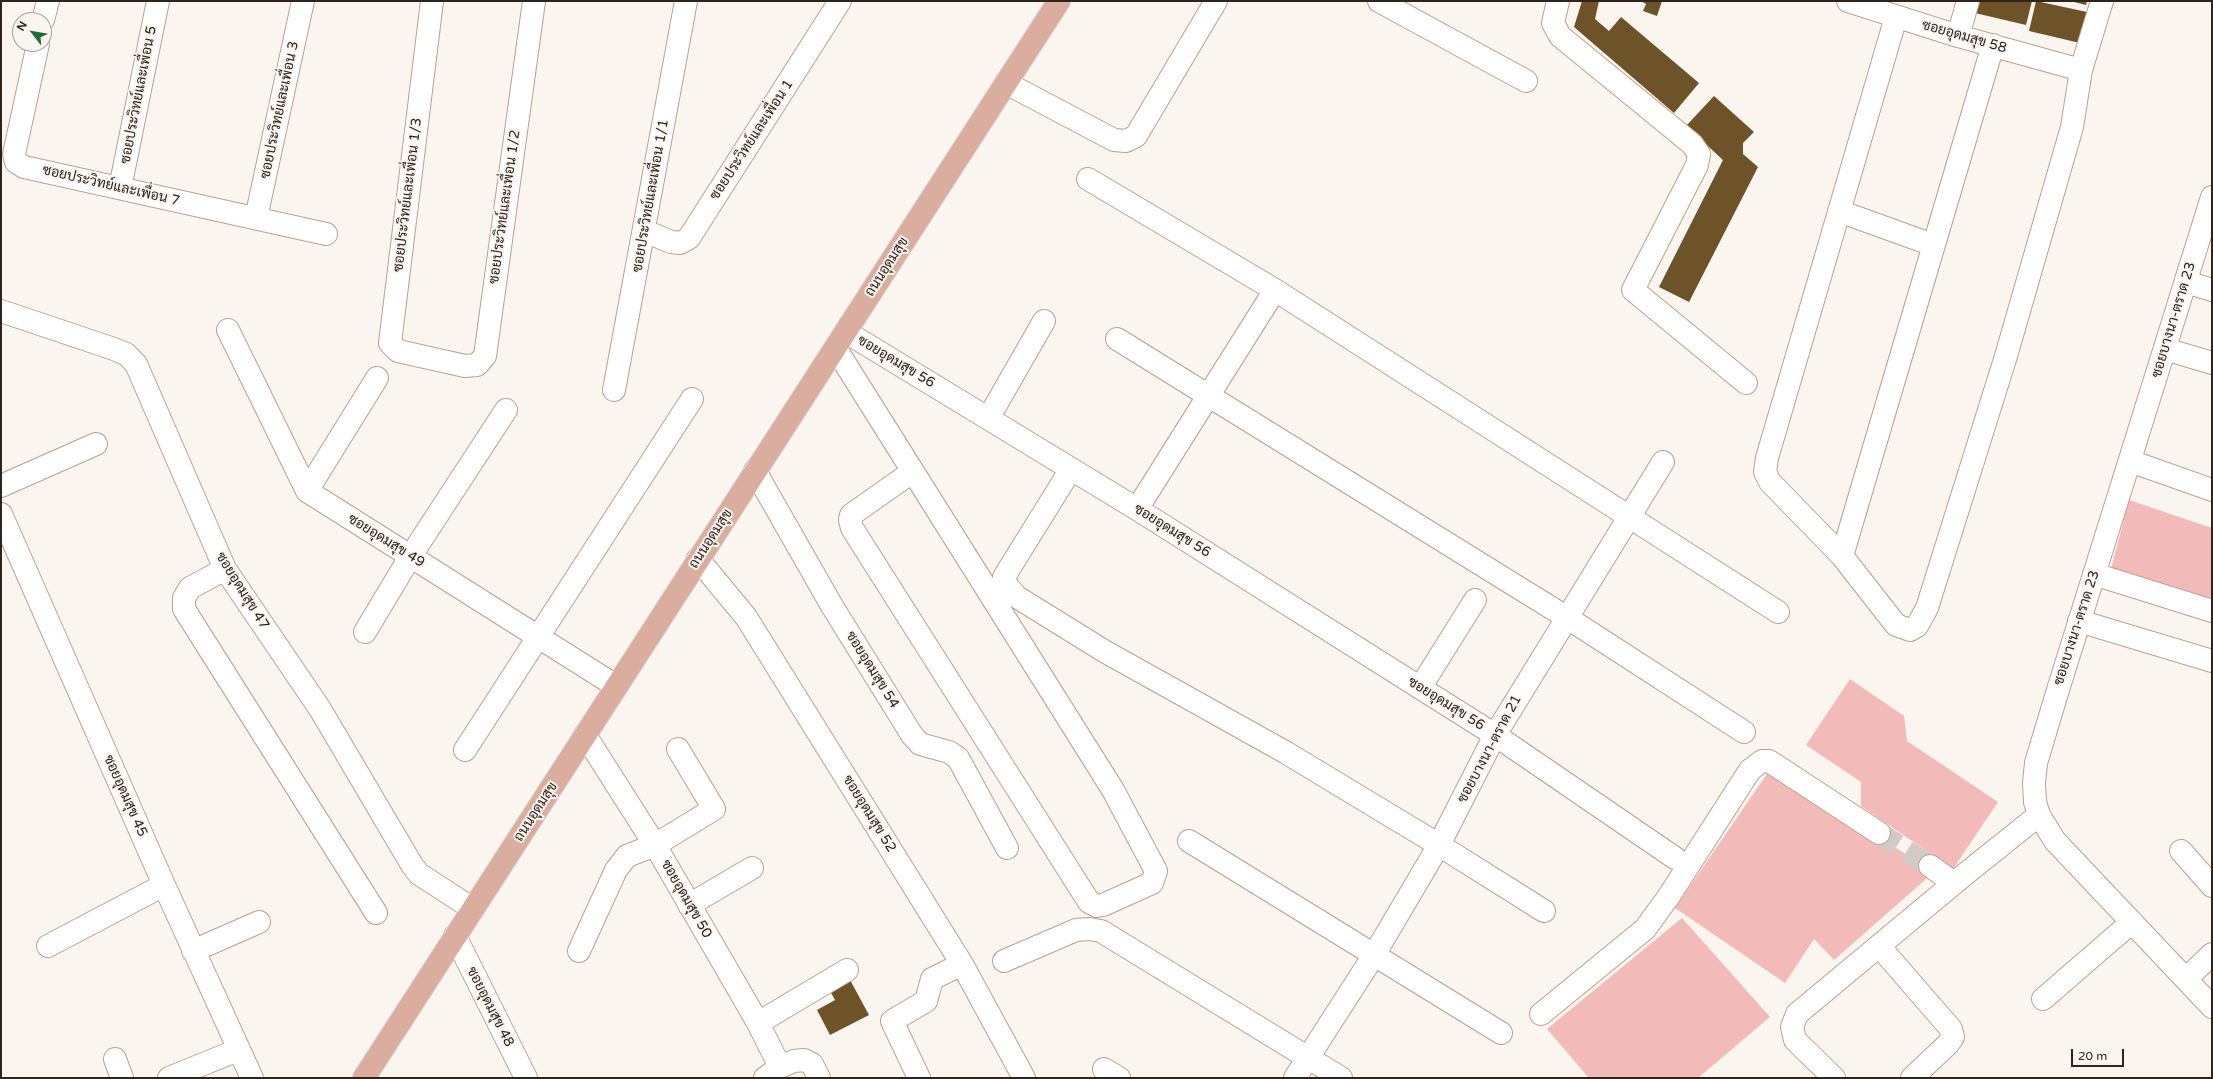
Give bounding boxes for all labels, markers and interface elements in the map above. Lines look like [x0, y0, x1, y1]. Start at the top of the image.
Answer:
north arrow [12, 12, 52, 52]
street label: ซอยอุดมสุข 58 [1920, 17, 2008, 57]
text: N [14, 19, 30, 33]
street label: ซอยประวิทย์และเพื่อน 5 [117, 25, 161, 165]
street label: ซอยประวิทย์และเพื่อน 3 [257, 40, 303, 180]
street label: ซอยประวิทย์และเพื่อน 1 [707, 77, 797, 203]
street label: ซอยประวิทย์และเพื่อน 1/3 [390, 117, 426, 273]
street label: ซอยประวิทย์และเพื่อน 1/1 [629, 118, 673, 274]
street label: ซอยประวิทย์และเพื่อน 1/2 [486, 129, 524, 285]
street label: ซอยประวิทย์และเพื่อน 7 [41, 162, 181, 210]
street label: ถนนอุดมสุข [862, 234, 912, 300]
street label: ซอยบางนา-ตราด 23 [2148, 260, 2200, 380]
street label: ซอยอุดมสุข 56 [854, 332, 938, 392]
street label: ซอยอุดมสุข 56 [1130, 501, 1214, 561]
street label: ถนนอุดมสุข [686, 506, 736, 572]
street label: ซอยอุดมสุข 49 [344, 511, 428, 571]
street label: ซอยอุดมสุข 47 [212, 549, 272, 633]
street label: ซอยบางนา-ตราด 23 [2050, 568, 2104, 688]
street label: ซอยอุดมสุข 54 [842, 628, 902, 712]
street label: ซอยอุดมสุข 56 [1404, 674, 1488, 734]
street label: ซอยบางนา-ตราด 21 [1454, 692, 1526, 806]
street label: ซอยอุดมสุข 45 [100, 753, 150, 839]
street label: ซอยอุดมสุข 52 [839, 772, 899, 856]
street label: ถนนอุดมสุข [511, 779, 561, 845]
street label: ซอยอุดมสุข 50 [657, 857, 715, 941]
street label: ซอยอุดมสุข 48 [463, 964, 517, 1050]
scale bar [2073, 1041, 2126, 1067]
text: 20 m [2078, 1049, 2107, 1063]

